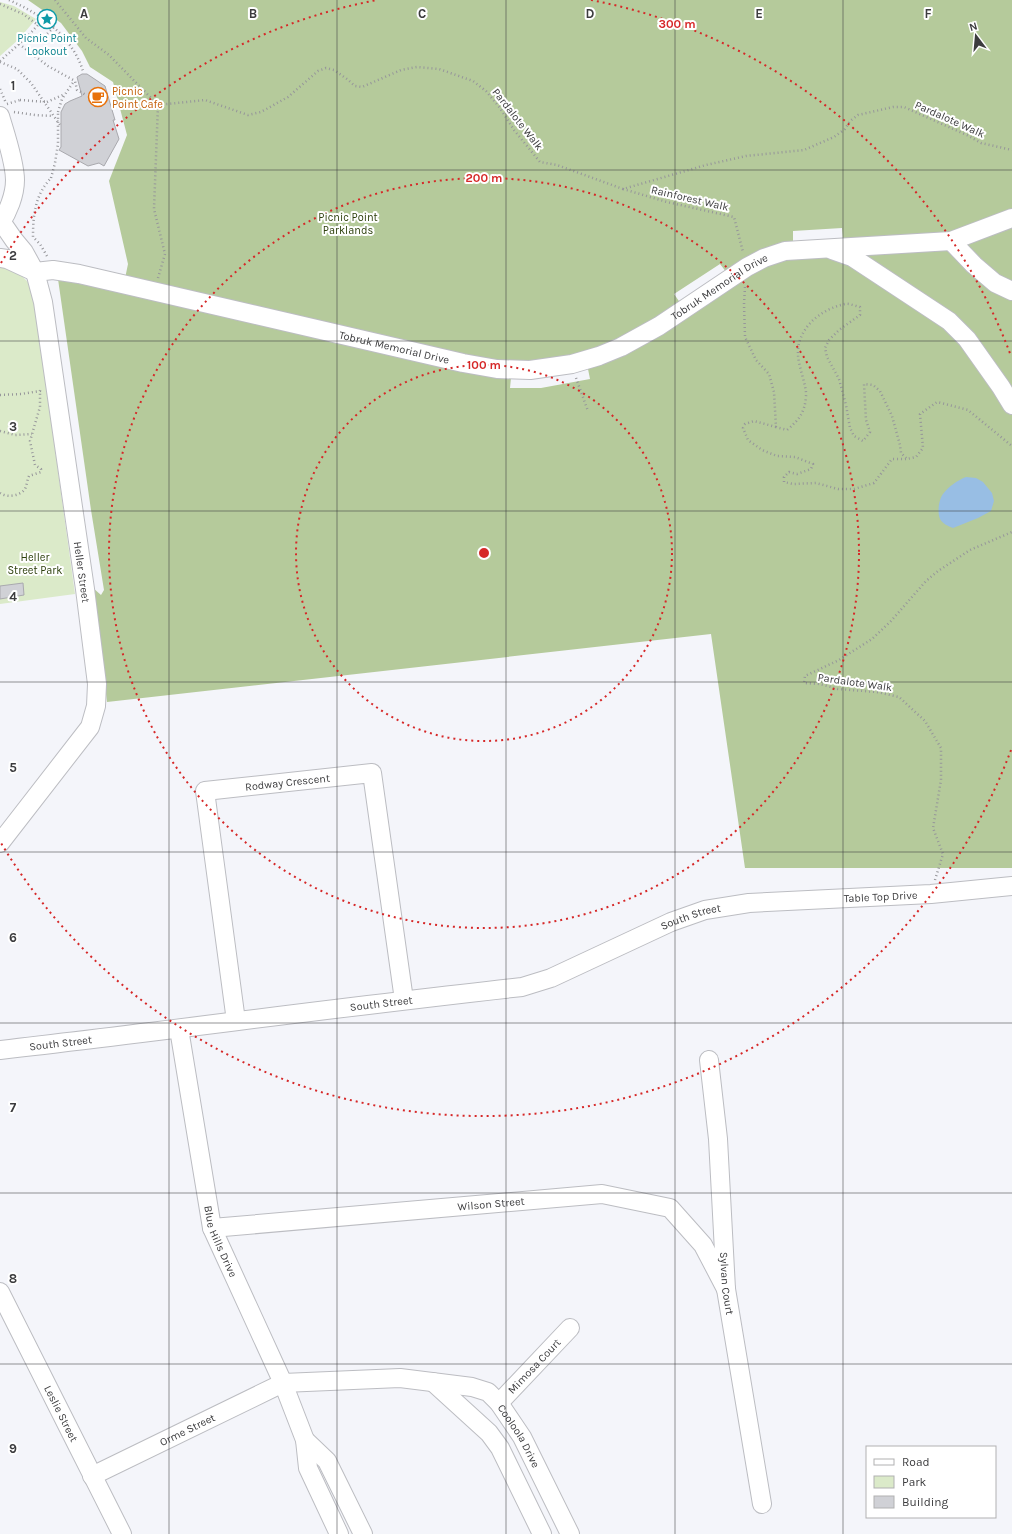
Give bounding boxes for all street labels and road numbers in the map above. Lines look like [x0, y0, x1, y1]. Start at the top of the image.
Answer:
street label: Pardalote Walk [489, 86, 546, 153]
street label: Pardalote Walk [913, 98, 987, 141]
street label: Rainforest Walk [650, 183, 730, 214]
street label: Tobruk Memorial Drive [669, 251, 770, 323]
street label: Tobruk Memorial Drive [338, 329, 451, 367]
street label: Heller Street [71, 541, 92, 603]
street label: Pardalote Walk [817, 671, 893, 694]
street label: Rodway Crescent [244, 772, 331, 794]
street label: Table Top Drive [843, 889, 918, 905]
street label: South Street [658, 902, 722, 933]
street label: South Street [349, 994, 413, 1014]
street label: South Street [29, 1033, 93, 1054]
street label: Wilson Street [457, 1195, 525, 1214]
street label: Blue Hills Drive [201, 1205, 240, 1280]
street label: Sylvan Court [717, 1251, 736, 1316]
street label: Mimosa Court [505, 1336, 564, 1397]
street label: Leslie Street [41, 1383, 80, 1444]
street label: Cooloola Drive [495, 1402, 542, 1470]
street label: Orme Street [158, 1411, 217, 1449]

